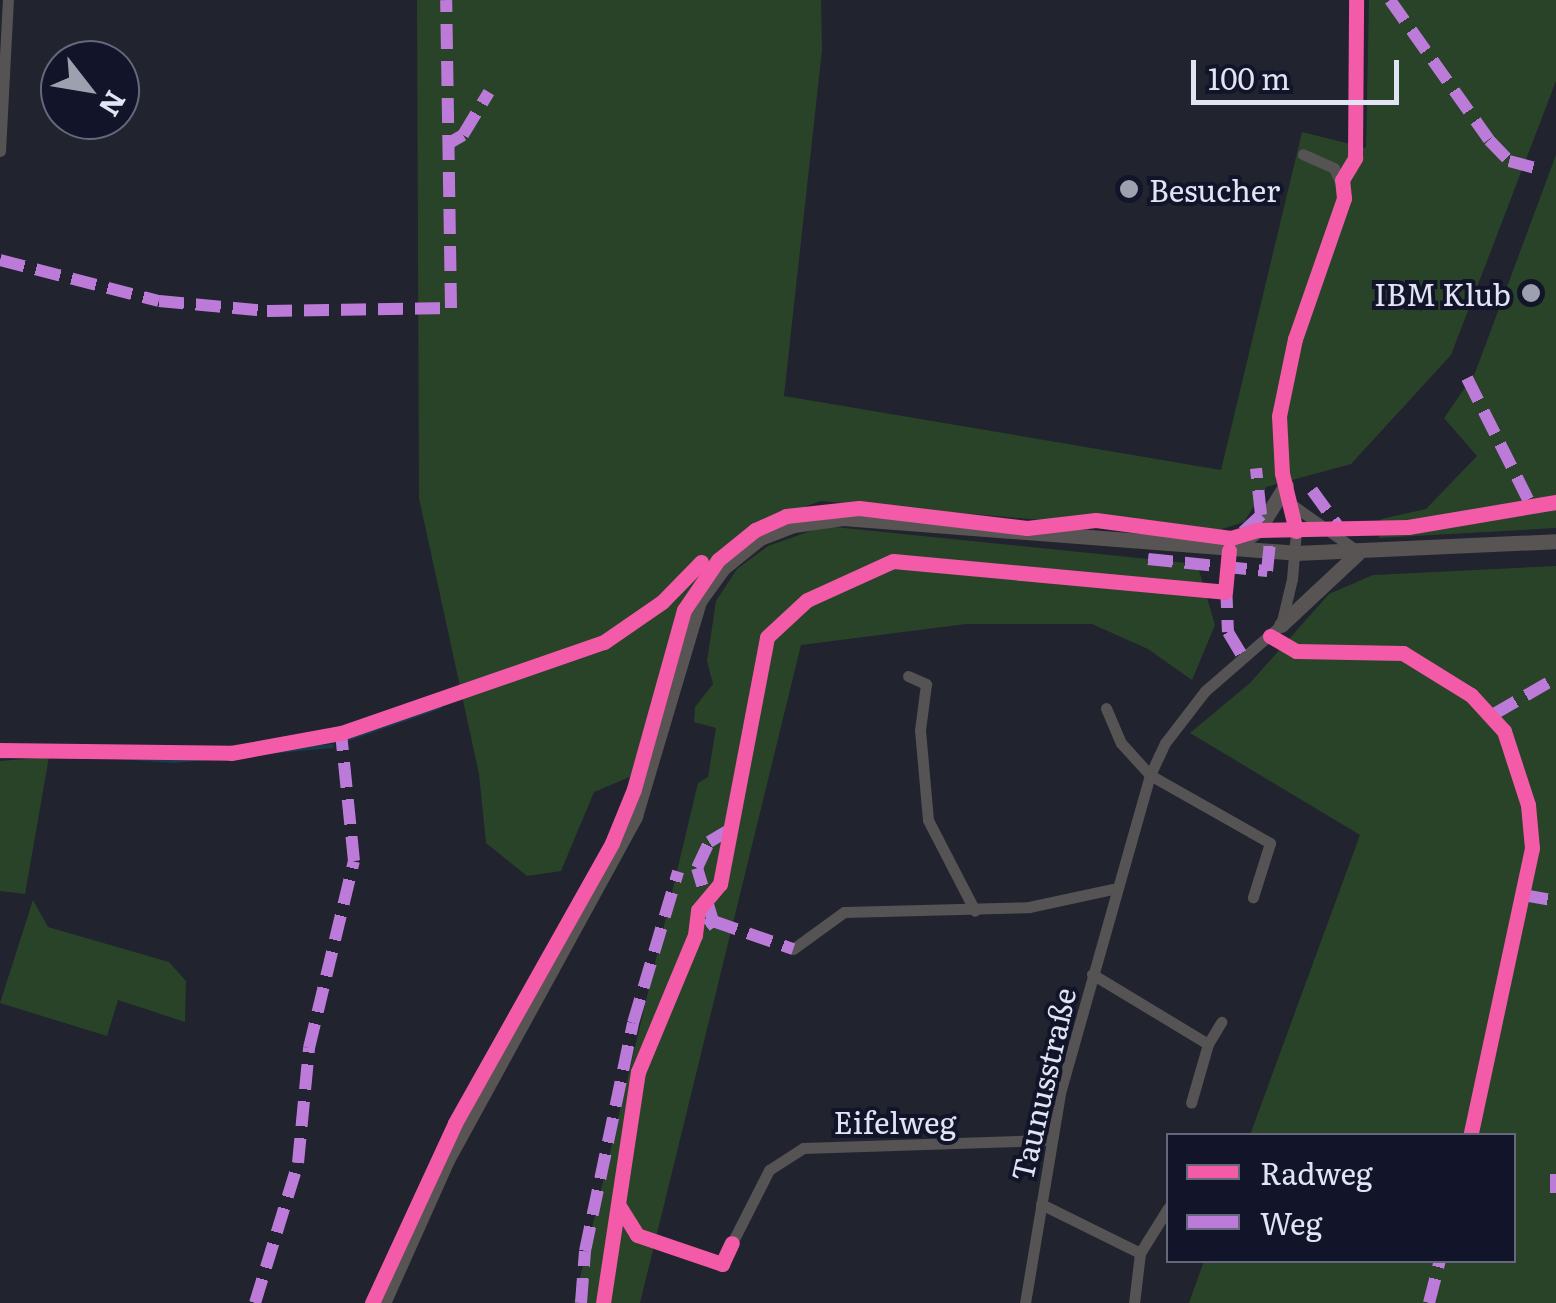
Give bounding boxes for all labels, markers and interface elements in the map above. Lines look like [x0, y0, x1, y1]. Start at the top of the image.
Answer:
north arrow [40, 40, 140, 140]
scale bar [1196, 40, 1404, 102]
text: 100 m [1208, 55, 1290, 99]
text: N [90, 84, 138, 125]
place label: Besucher [1149, 171, 1280, 207]
marker: Besucher [1118, 178, 1140, 200]
place label: IBM Klub [1374, 275, 1511, 311]
marker: IBM Klub [1520, 282, 1542, 304]
street label: Taunusstraße [1002, 984, 1082, 1184]
street label: Eifelweg [834, 1103, 956, 1139]
legend [1166, 1133, 1516, 1263]
text: Radweg [1260, 1150, 1373, 1194]
text: Weg [1260, 1200, 1322, 1244]

